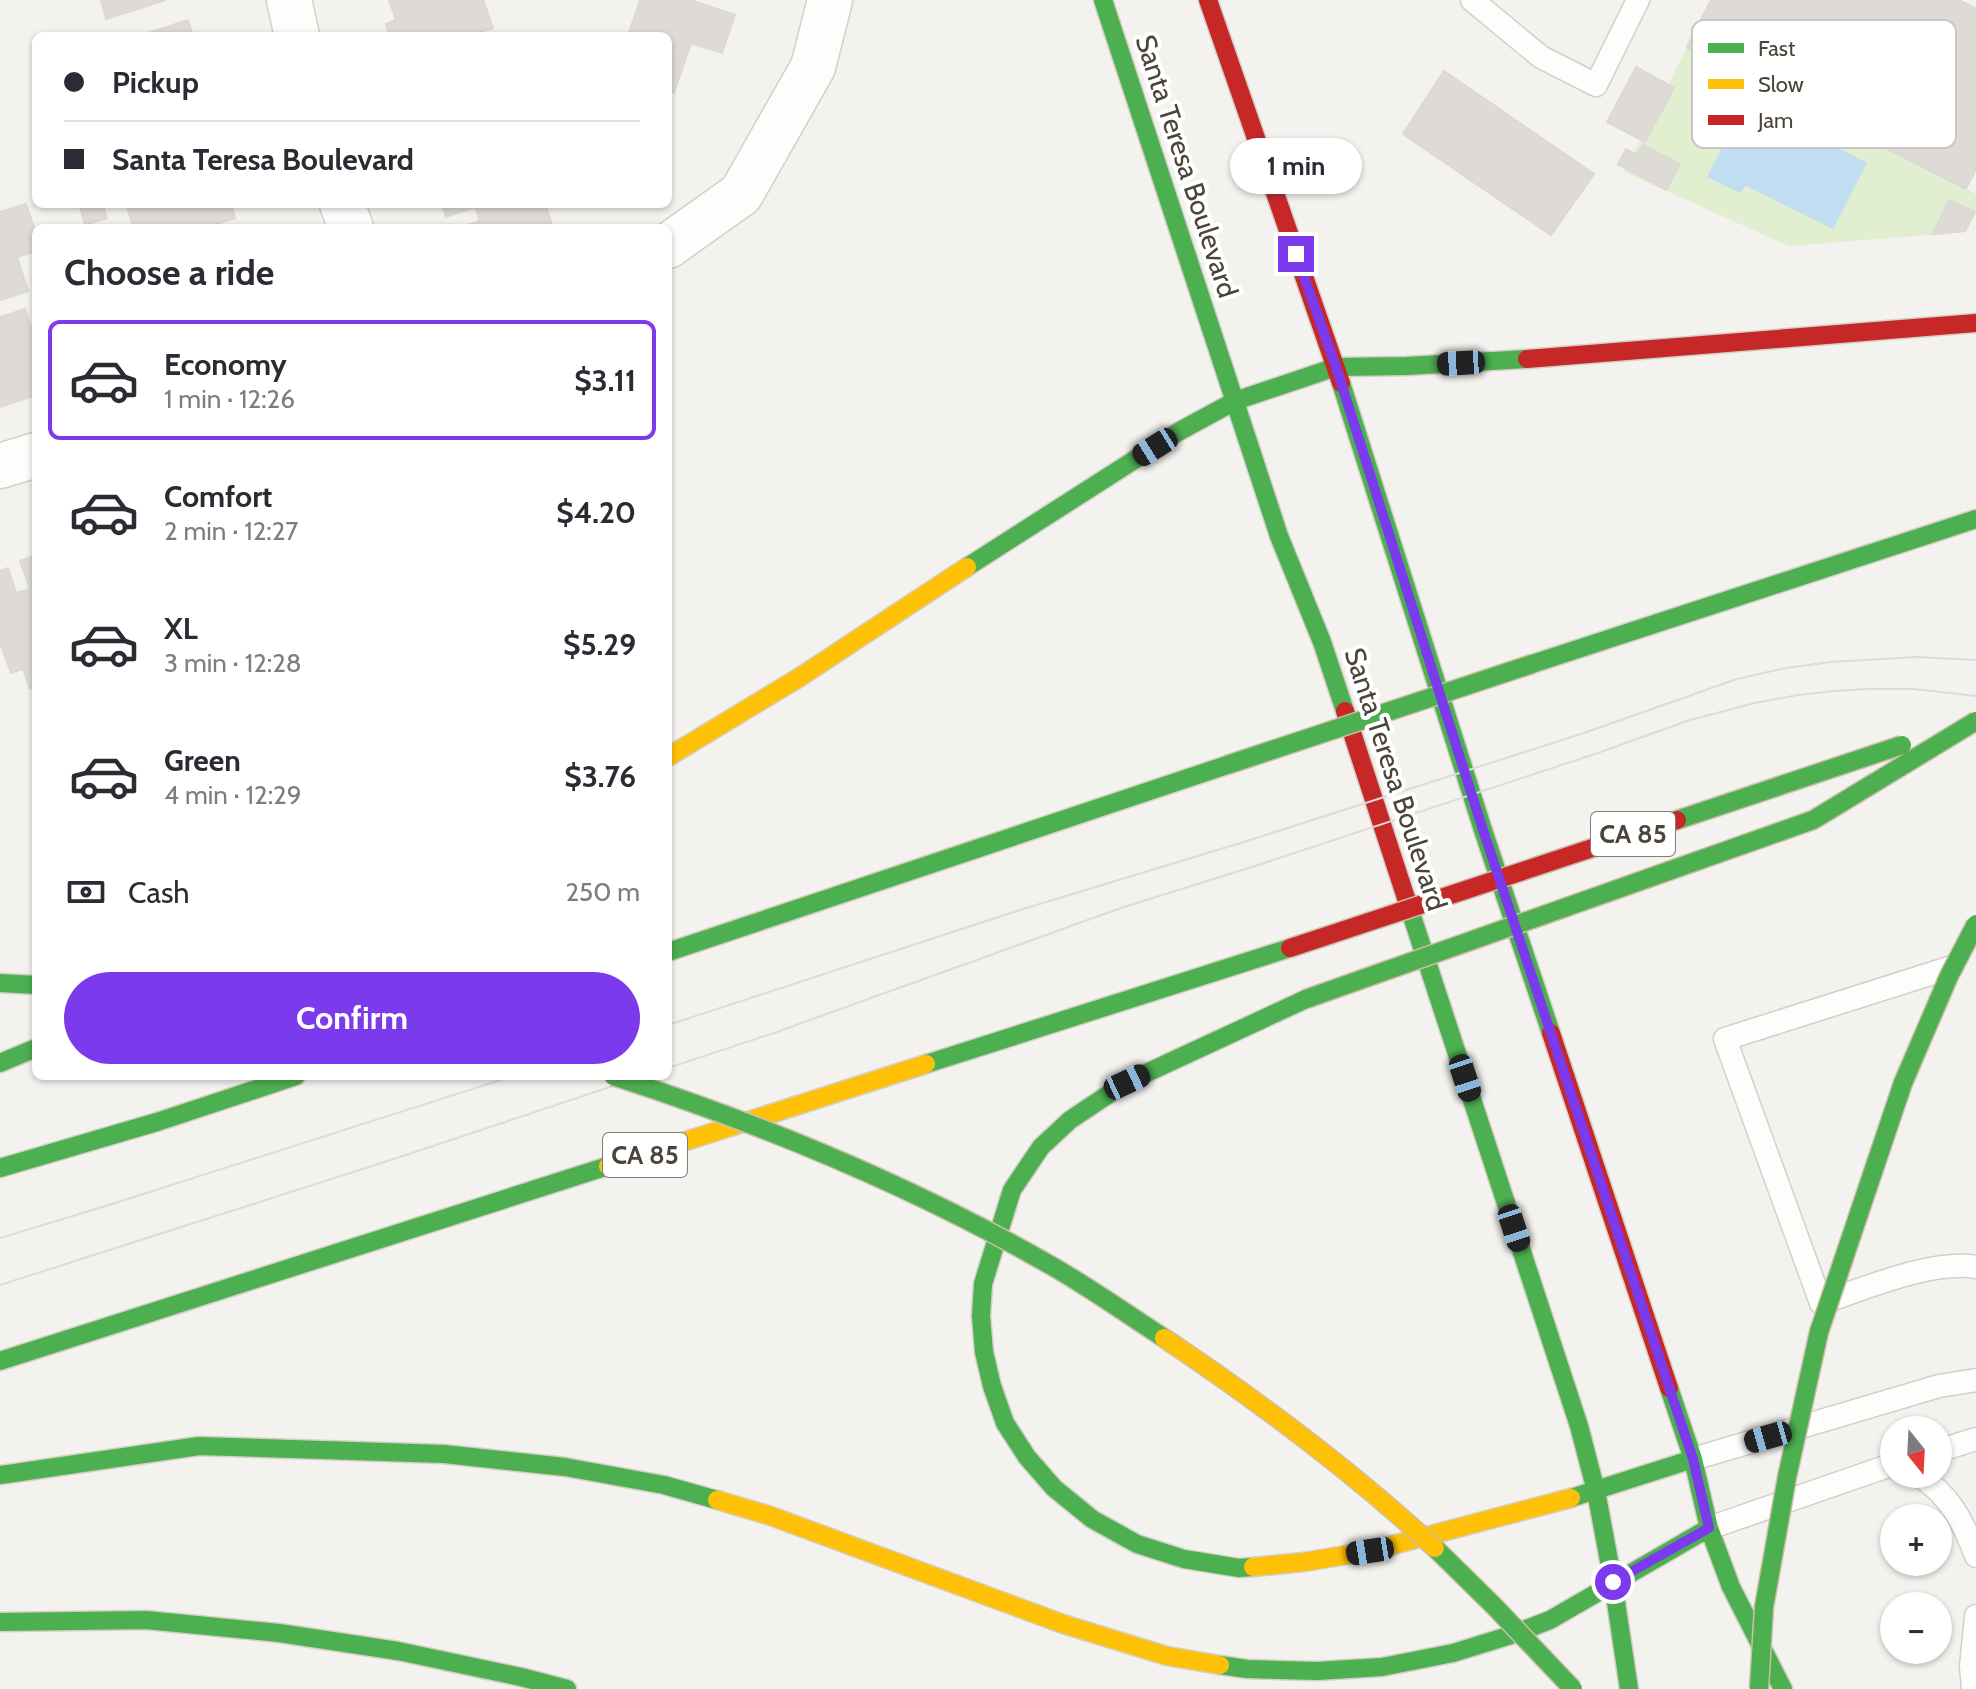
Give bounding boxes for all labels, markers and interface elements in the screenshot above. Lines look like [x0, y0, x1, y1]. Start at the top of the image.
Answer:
legend [1692, 20, 1956, 148]
street label: Santa Teresa Boulevard [1128, 30, 1246, 302]
text: Fast [1758, 35, 1796, 62]
text: Pickup [112, 64, 199, 101]
text: Slow [1758, 71, 1804, 98]
text: Jam [1757, 107, 1793, 134]
callout: 1 min [1230, 138, 1362, 194]
text: Santa Teresa Boulevard [112, 141, 414, 178]
text: 1 min [1267, 150, 1325, 182]
route end [1278, 236, 1314, 272]
text: Choose a ride [64, 250, 274, 294]
icon: car [68, 344, 140, 416]
text: Economy [164, 346, 287, 383]
car [1436, 350, 1486, 376]
text: $3.11 [574, 362, 636, 399]
text: 1 min · 12:26 [164, 383, 295, 415]
car [1128, 424, 1182, 470]
icon: car [68, 476, 140, 548]
text: Comfort [164, 478, 272, 515]
text: $4.20 [556, 494, 636, 531]
text: 2 min · 12:27 [164, 515, 298, 547]
icon: car [68, 608, 140, 680]
text: XL [164, 610, 198, 647]
text: $5.29 [563, 626, 636, 663]
street label: Santa Teresa Boulevard [1337, 643, 1455, 915]
text: 3 min · 12:28 [164, 647, 302, 679]
icon: car [68, 740, 140, 812]
text: Green [164, 742, 241, 779]
text: $3.76 [564, 758, 636, 795]
text: 4 min · 12:29 [164, 779, 302, 811]
road number: CA 85 [1591, 812, 1675, 856]
icon: cash [64, 870, 108, 914]
text: Cash [128, 874, 190, 911]
text: 250 m [566, 876, 640, 908]
button: Confirm [64, 972, 640, 1064]
car [1446, 1051, 1484, 1105]
car [1100, 1061, 1154, 1103]
road number: CA 85 [603, 1133, 687, 1177]
car [1495, 1201, 1533, 1255]
north arrow [1880, 1416, 1952, 1488]
map controls [1880, 1416, 1952, 1664]
car [1742, 1419, 1794, 1455]
button: + [1880, 1504, 1952, 1576]
car [1344, 1535, 1396, 1567]
route start [1595, 1564, 1631, 1600]
button: − [1880, 1592, 1952, 1664]

